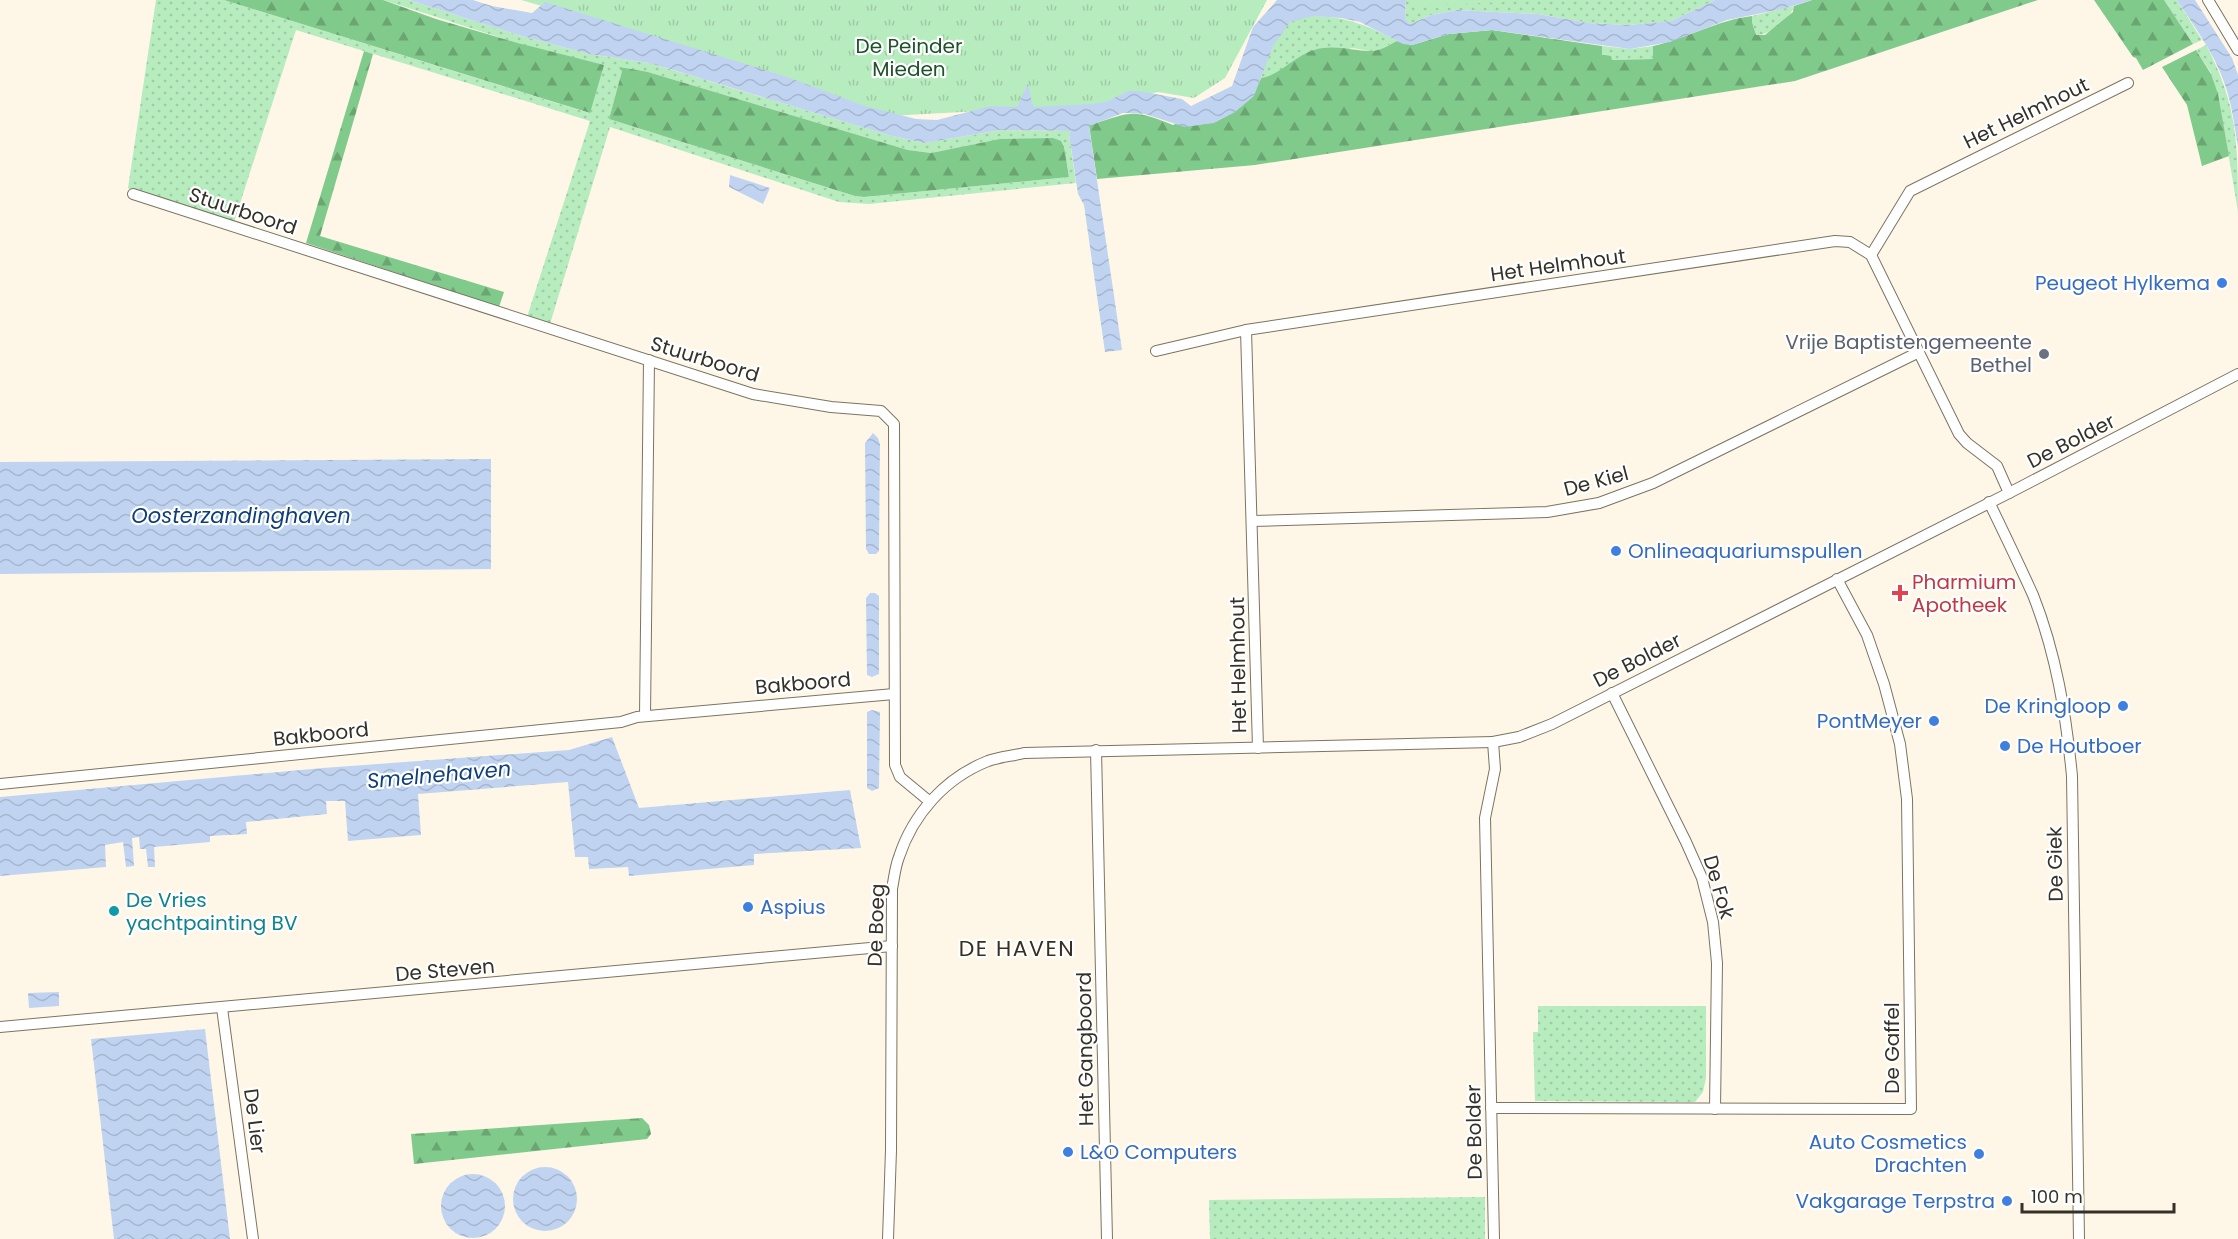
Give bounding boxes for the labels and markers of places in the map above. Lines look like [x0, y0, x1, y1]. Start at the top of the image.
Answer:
place label: Peugeot Hylkema [2035, 269, 2210, 297]
marker: Peugeot Hylkema [2215, 276, 2229, 290]
place label: Vrije Baptistengemeente Bethel [1785, 328, 2032, 379]
marker: Vrije Baptistengemeente Bethel [2037, 347, 2051, 361]
place label: Onlineaquariumspullen [1628, 537, 1863, 565]
marker: Onlineaquariumspullen [1609, 544, 1623, 558]
place label: Pharmium Apotheek [1912, 568, 2016, 619]
marker: Pharmium Apotheek [1893, 586, 1907, 600]
place label: De Kringloop [1984, 692, 2111, 720]
marker: De Kringloop [2116, 699, 2130, 713]
place label: PontMeyer [1817, 707, 1922, 735]
marker: PontMeyer [1927, 714, 1941, 728]
place label: De Houtboer [2017, 732, 2142, 760]
marker: De Houtboer [1998, 739, 2012, 753]
place label: De Vries yachtpainting BV [126, 886, 298, 937]
place label: Aspius [760, 893, 826, 921]
marker: Aspius [741, 900, 755, 914]
marker: De Vries yachtpainting BV [107, 904, 121, 918]
place label: Auto Cosmetics Drachten [1809, 1128, 1967, 1179]
place label: L&O Computers [1080, 1138, 1237, 1166]
marker: L&O Computers [1061, 1145, 1075, 1159]
marker: Auto Cosmetics Drachten [1972, 1147, 1986, 1161]
place label: Vakgarage Terpstra [1795, 1187, 1995, 1215]
marker: Vakgarage Terpstra [2000, 1194, 2014, 1208]

